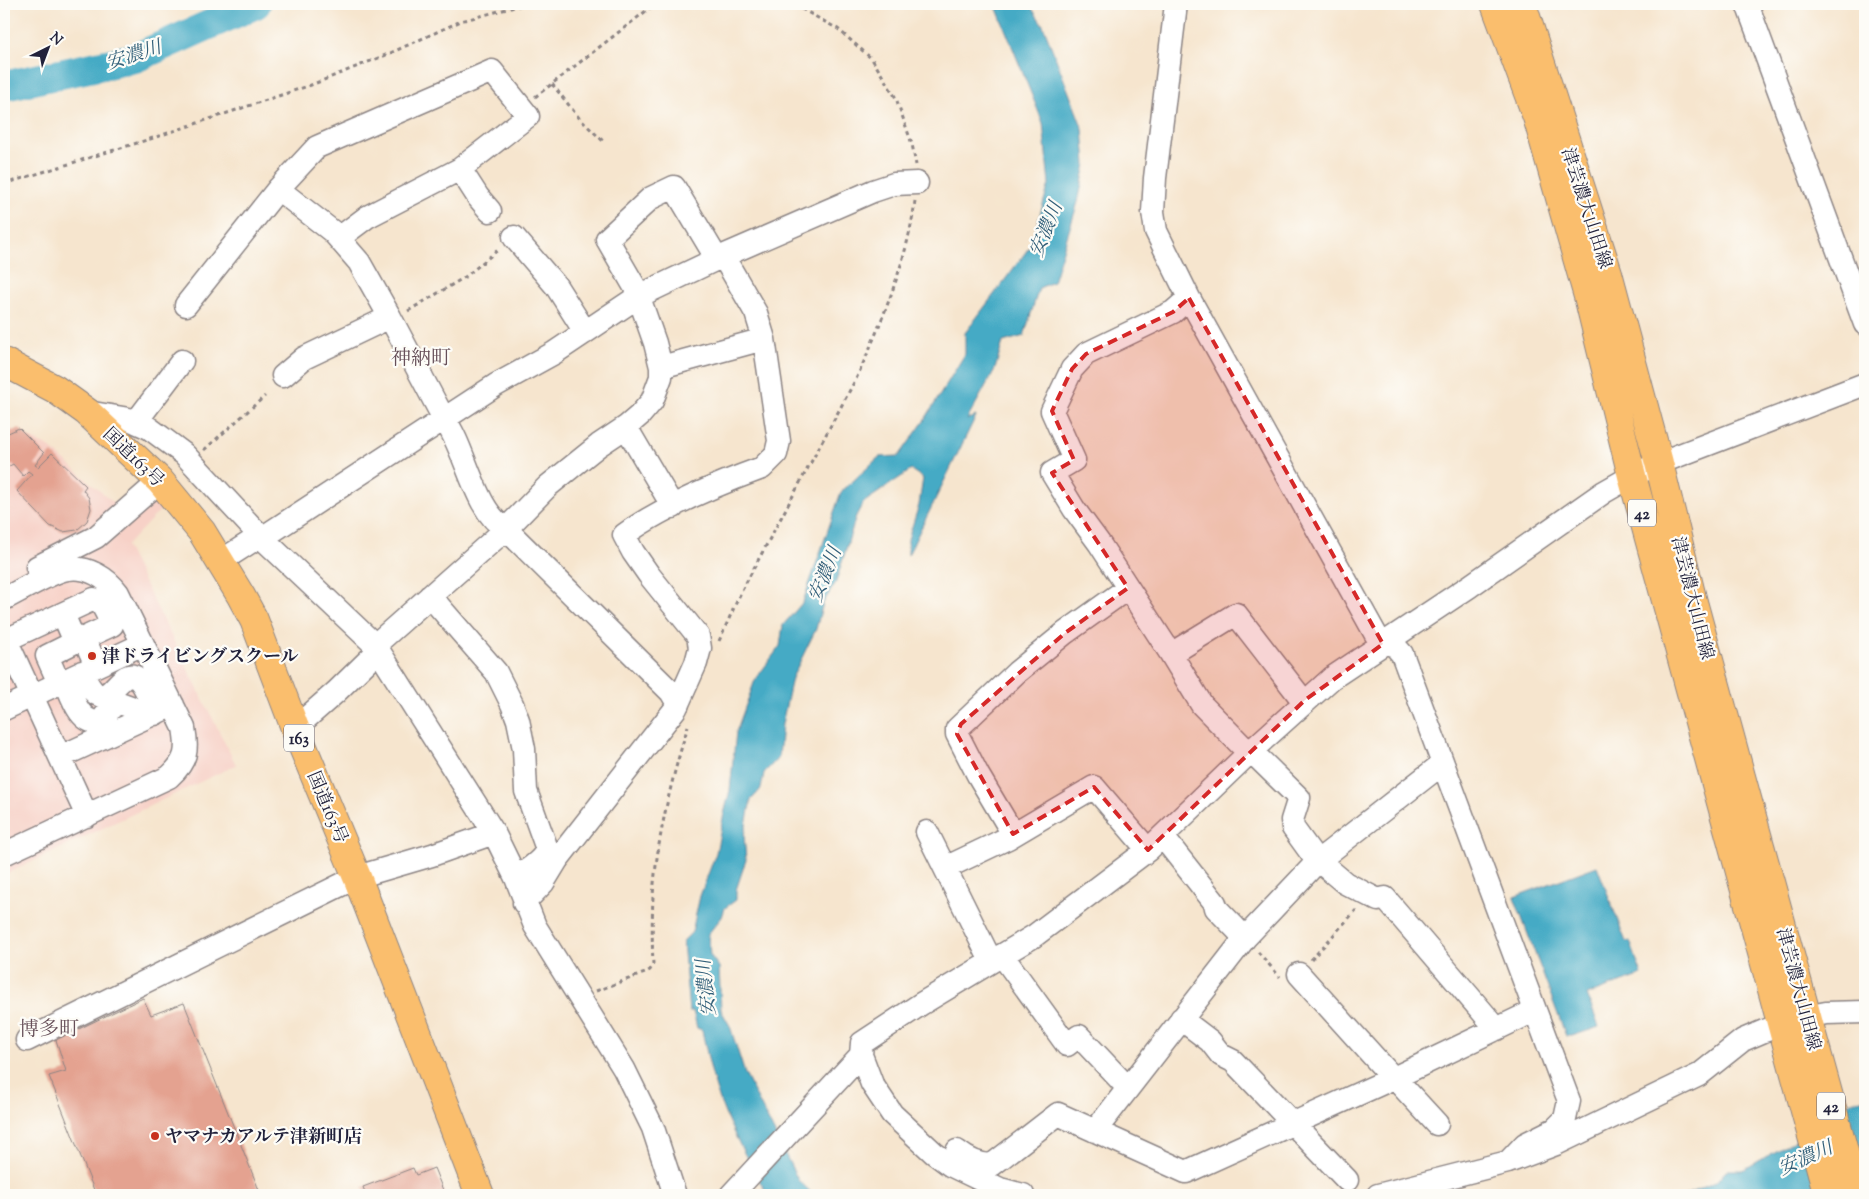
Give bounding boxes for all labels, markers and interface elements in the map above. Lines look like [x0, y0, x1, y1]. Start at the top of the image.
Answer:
north arrow [22, 22, 72, 72]
text: N [45, 29, 66, 51]
water label: 安濃川 [102, 34, 167, 78]
street label: 津芸濃大山田線 [1553, 145, 1617, 273]
water label: 安濃川 [1024, 197, 1071, 261]
district label: 神納町 [391, 345, 451, 374]
street label: 国道163号 [96, 423, 169, 494]
road number: 42 [1628, 499, 1656, 526]
street label: 津芸濃大山田線 [1663, 534, 1719, 663]
water label: 安濃川 [803, 542, 850, 606]
place label: 津ドライビングスクール [102, 645, 299, 671]
marker: 津ドライビングスクール [86, 650, 98, 662]
road number: 163 [284, 724, 314, 751]
street label: 国道163号 [299, 768, 353, 848]
street label: 津芸濃大山田線 [1768, 925, 1826, 1054]
water label: 安濃川 [691, 956, 724, 1018]
district label: 博多町 [19, 1016, 79, 1045]
road number: 42 [1817, 1092, 1845, 1120]
place label: ヤマナカアルテ津新町店 [165, 1125, 362, 1151]
marker: ヤマナカアルテ津新町店 [149, 1130, 161, 1142]
water label: 安濃川 [1774, 1135, 1839, 1183]

